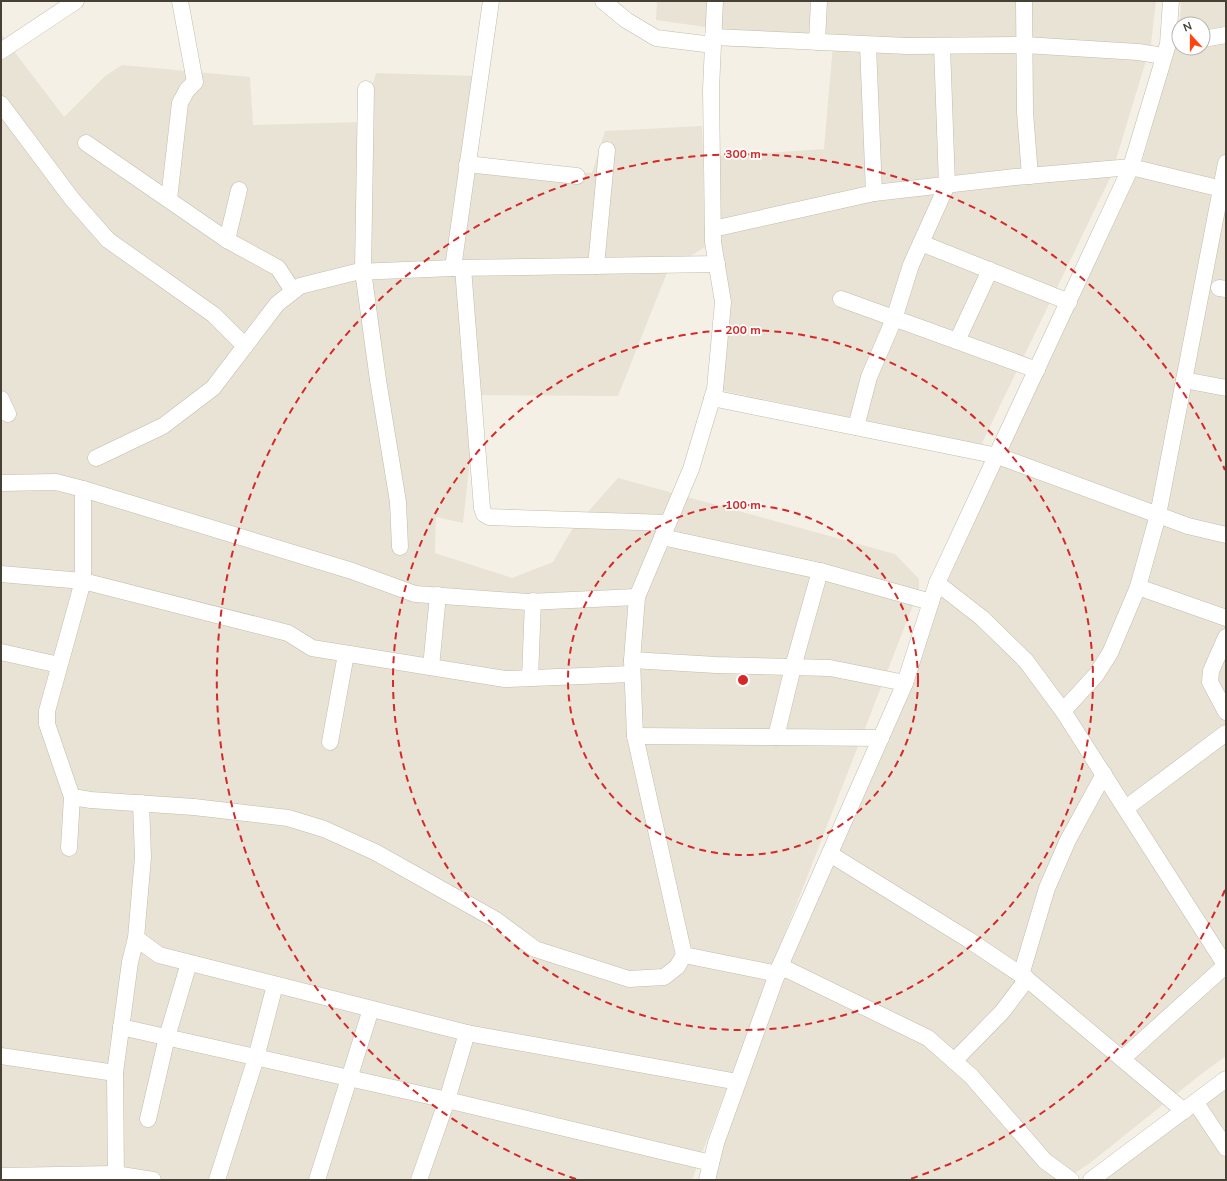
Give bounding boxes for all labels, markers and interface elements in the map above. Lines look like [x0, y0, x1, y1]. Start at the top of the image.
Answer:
north arrow [1171, 16, 1211, 56]
text: N [1181, 19, 1194, 36]
text: 300 m [725, 146, 761, 162]
text: 200 m [725, 322, 761, 338]
text: 100 m [725, 497, 761, 513]
centre of rings [736, 673, 750, 687]

